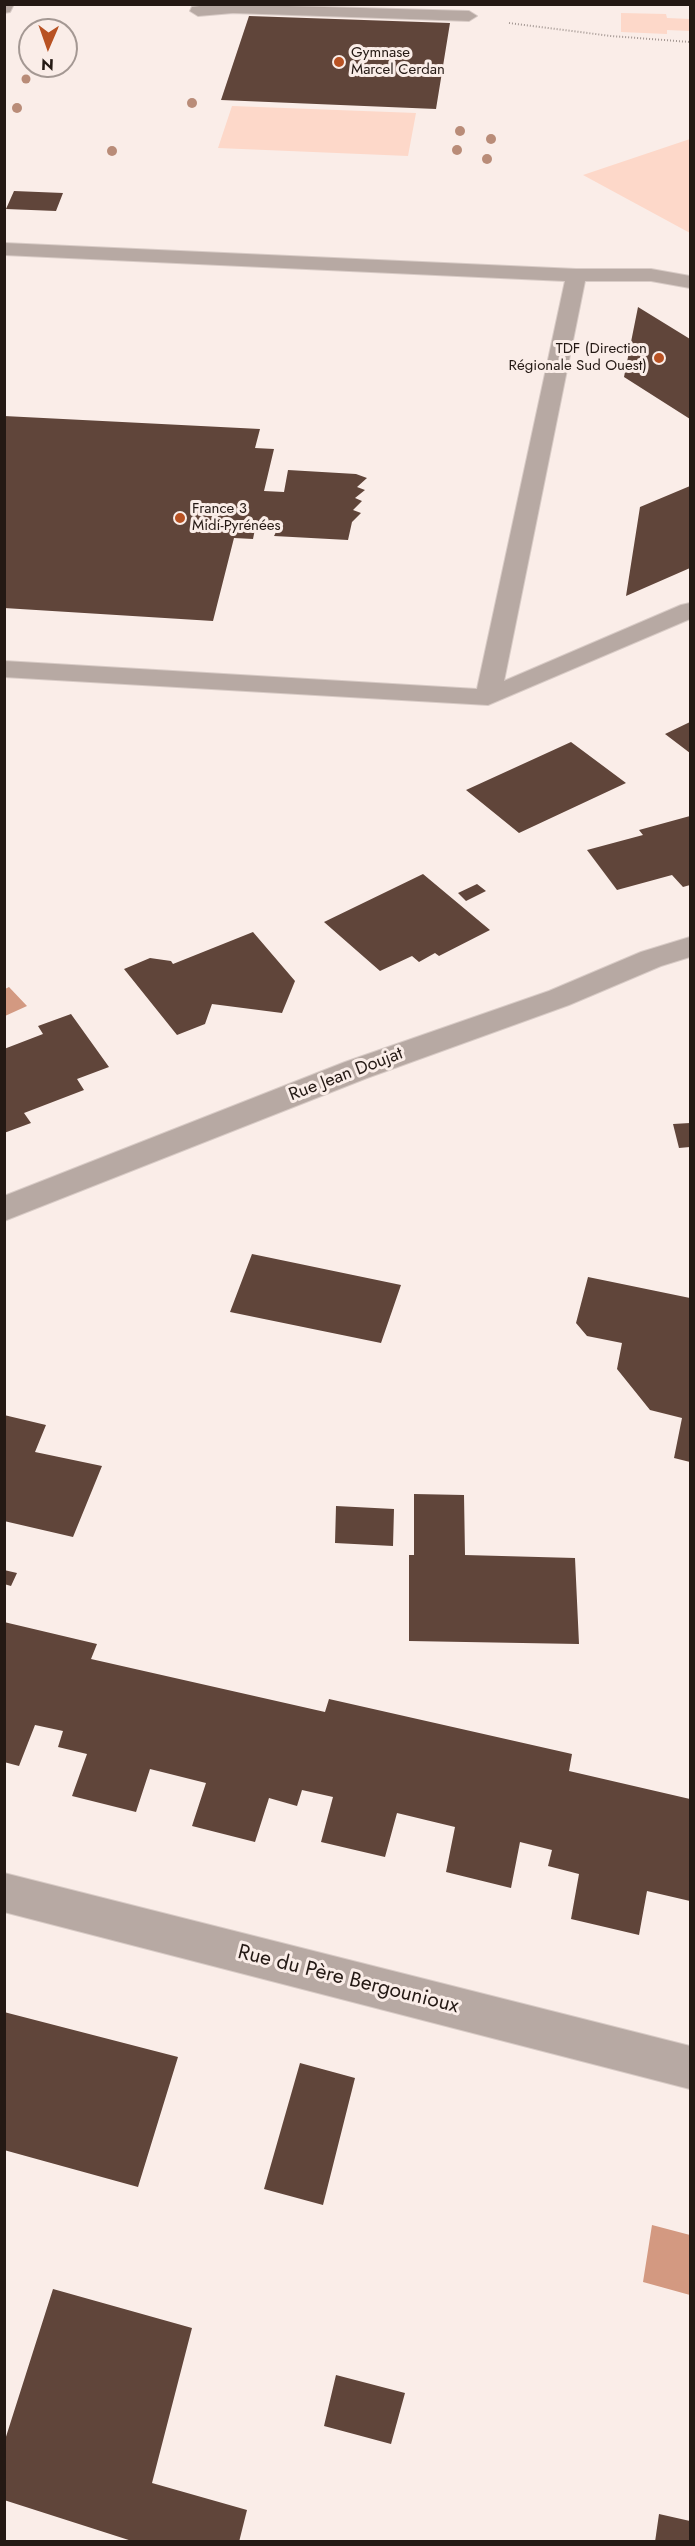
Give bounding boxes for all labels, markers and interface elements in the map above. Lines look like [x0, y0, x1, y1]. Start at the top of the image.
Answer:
north arrow [18, 18, 78, 78]
place label: Gymnase Marcel Cerdan [351, 44, 445, 79]
text: N [41, 53, 54, 76]
marker: Gymnase Marcel Cerdan [332, 55, 346, 69]
place label: TDF (Direction Régionale Sud Ouest) [509, 340, 647, 375]
marker: TDF (Direction Régionale Sud Ouest) [652, 351, 666, 365]
place label: France 3 Midi-Pyrénées [192, 500, 280, 535]
marker: France 3 Midi-Pyrénées [173, 511, 187, 525]
street label: Rue Jean Doujat [286, 1043, 406, 1107]
street label: Rue du Père Bergounioux [235, 1940, 461, 2020]

